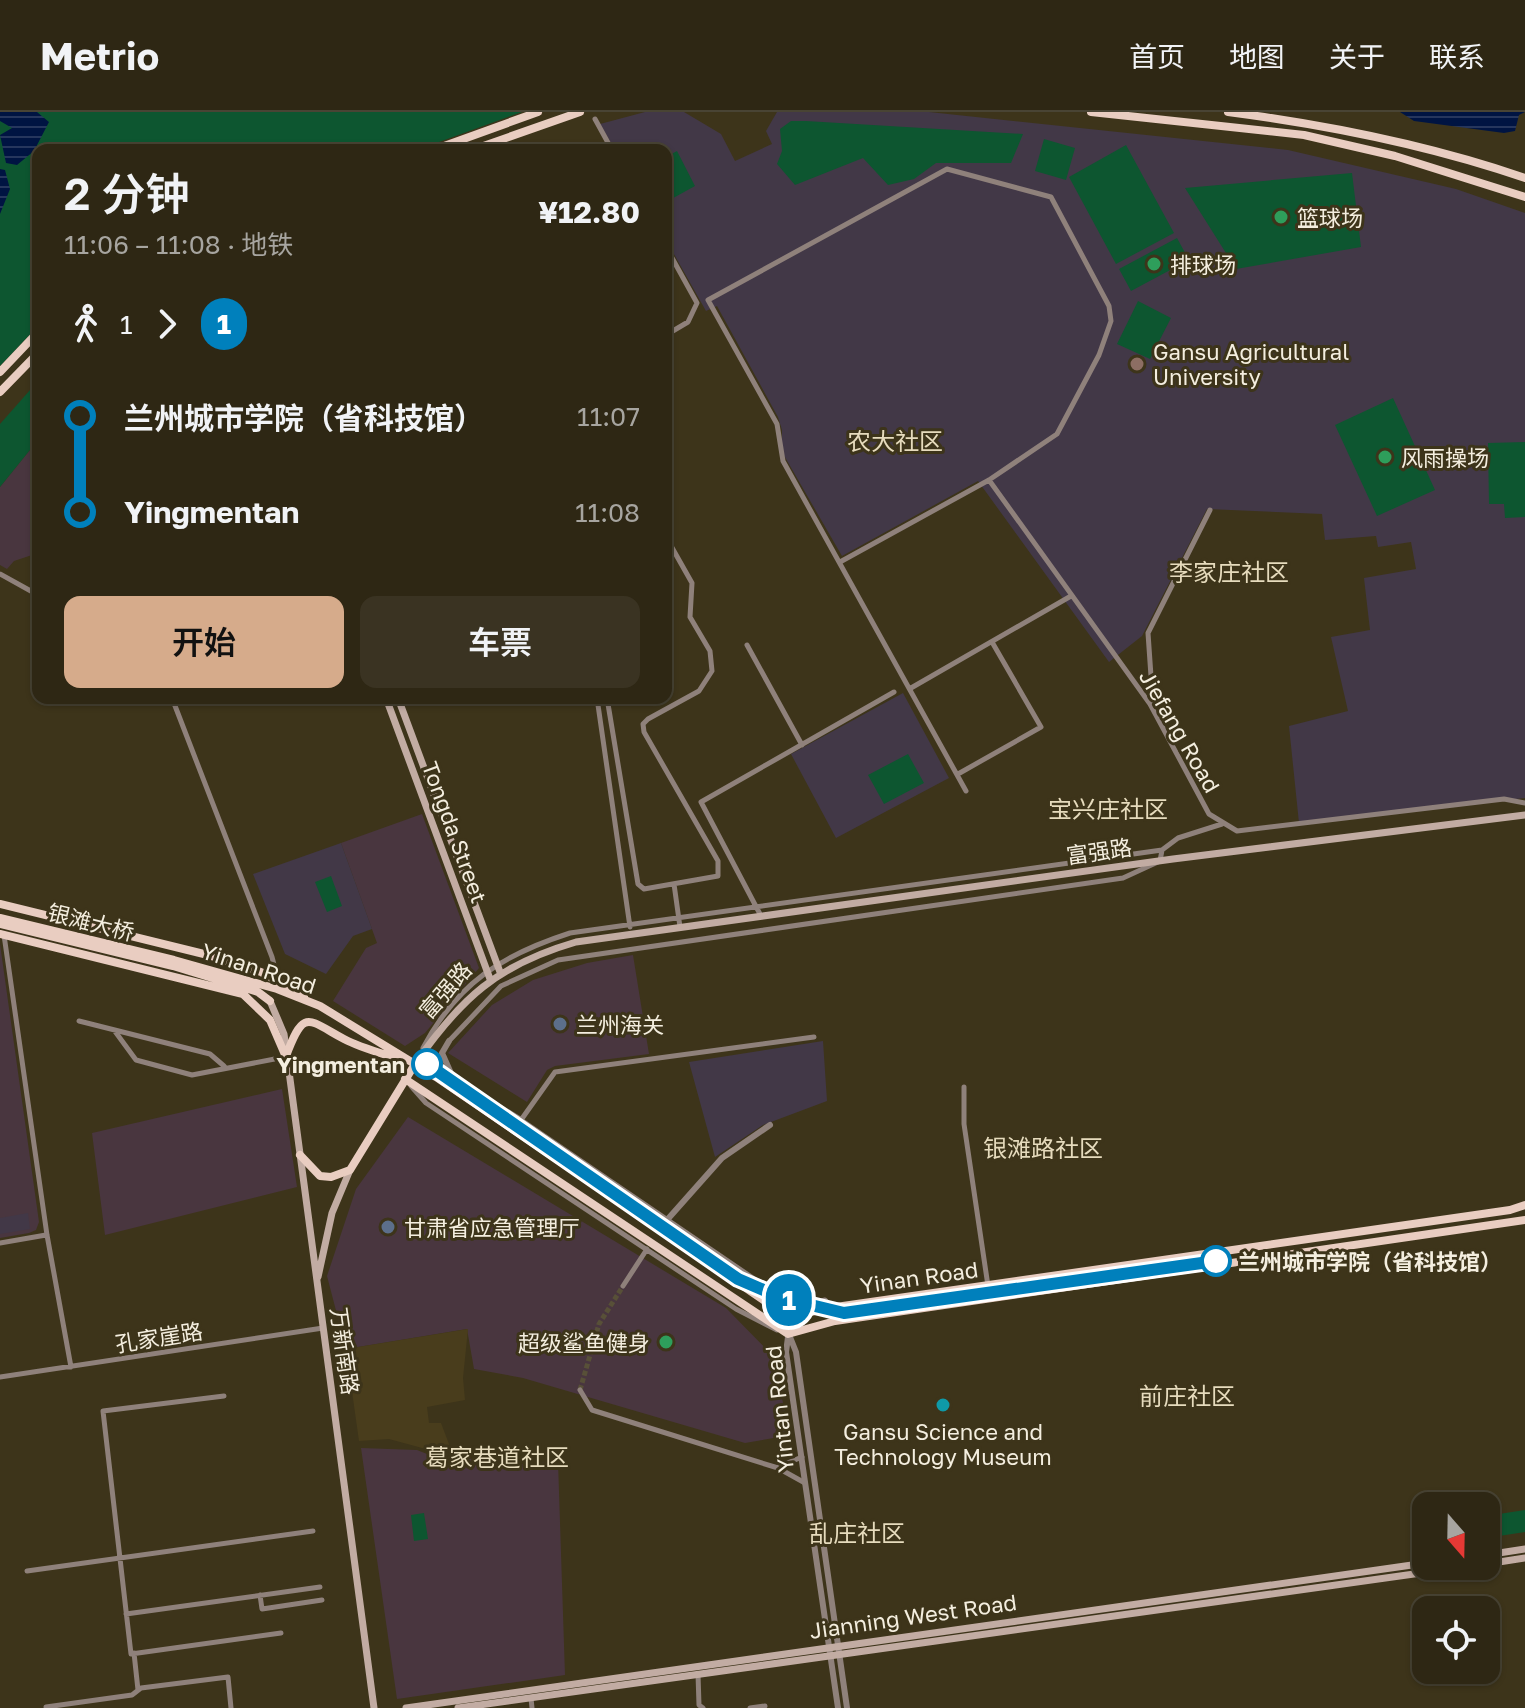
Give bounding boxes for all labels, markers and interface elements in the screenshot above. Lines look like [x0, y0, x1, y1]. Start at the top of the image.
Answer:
text: Metrio [40, 33, 159, 78]
text: 首页 [1129, 40, 1185, 73]
text: 地图 [1229, 40, 1285, 73]
text: 关于 [1329, 40, 1385, 73]
text: 联系 [1429, 40, 1485, 73]
text: 2 分钟 [64, 167, 189, 220]
text: ¥12.80 [538, 194, 640, 230]
place label: 篮球场 [1297, 204, 1363, 231]
marker: 篮球场 [1272, 208, 1290, 226]
text: 11:06 – 11:08 · 地铁 [64, 229, 293, 260]
place label: 排球场 [1170, 251, 1236, 278]
marker: 排球场 [1145, 255, 1163, 273]
icon: walk [64, 302, 108, 346]
icon: forward [145, 302, 189, 346]
text: 1 [217, 307, 231, 340]
text: 1 [120, 309, 133, 340]
place label: Gansu Agricultural University [1153, 338, 1349, 390]
marker: Gansu Agricultural University [1128, 355, 1146, 373]
text: 兰州城市学院（省科技馆） [124, 400, 484, 436]
text: 11:07 [577, 401, 640, 432]
district label: 农大社区 [847, 426, 943, 455]
place label: 风雨操场 [1401, 444, 1489, 471]
marker: 风雨操场 [1376, 448, 1394, 466]
text: Yingmentan [124, 494, 299, 530]
text: 11:08 [575, 497, 640, 528]
district label: 李家庄社区 [1169, 557, 1289, 586]
button: 开始 [64, 596, 344, 688]
button: 车票 [360, 596, 640, 688]
street label: Jiefang Road [1134, 665, 1226, 797]
street label: Tongda Street [417, 758, 493, 906]
district label: 宝兴庄社区 [1048, 794, 1168, 823]
street label: 富强路 [1064, 833, 1134, 869]
street label: 银滩大桥 [45, 898, 137, 946]
street label: Yinan Road [198, 937, 320, 999]
street label: 富强路 [413, 956, 477, 1024]
place label: 兰州海关 [576, 1011, 664, 1038]
marker: 兰州海关 [551, 1015, 569, 1033]
marker: Yingmentan [412, 1049, 442, 1079]
place label: Yingmentan [276, 1051, 405, 1078]
district label: 银滩路社区 [983, 1133, 1103, 1162]
place label: 甘肃省应急管理厅 [404, 1214, 580, 1241]
marker: 甘肃省应急管理厅 [379, 1218, 397, 1236]
marker: 兰州城市学院（省科技馆） [1201, 1246, 1231, 1276]
place label: 兰州城市学院（省科技馆） [1238, 1248, 1502, 1275]
street label: Yinan Road [858, 1255, 980, 1299]
line badge: 1 [763, 1274, 815, 1326]
text: 1 [782, 1283, 796, 1316]
street label: 万新南路 [326, 1306, 364, 1396]
street label: 孔家崖路 [113, 1317, 205, 1357]
place label: 超级鲨鱼健身 [518, 1329, 650, 1356]
marker: 超级鲨鱼健身 [657, 1333, 675, 1351]
street label: Yintan Road [759, 1344, 799, 1474]
district label: 前庄社区 [1139, 1381, 1235, 1410]
marker: Gansu Science and Technology Museum [934, 1396, 952, 1414]
place label: Gansu Science and Technology Museum [834, 1418, 1052, 1470]
district label: 葛家巷道社区 [425, 1442, 569, 1471]
north arrow [1412, 1492, 1500, 1580]
map controls [1412, 1492, 1500, 1684]
district label: 乱庄社区 [809, 1518, 905, 1547]
street label: Jianning West Road [808, 1588, 1018, 1644]
button: locate [1412, 1596, 1500, 1684]

